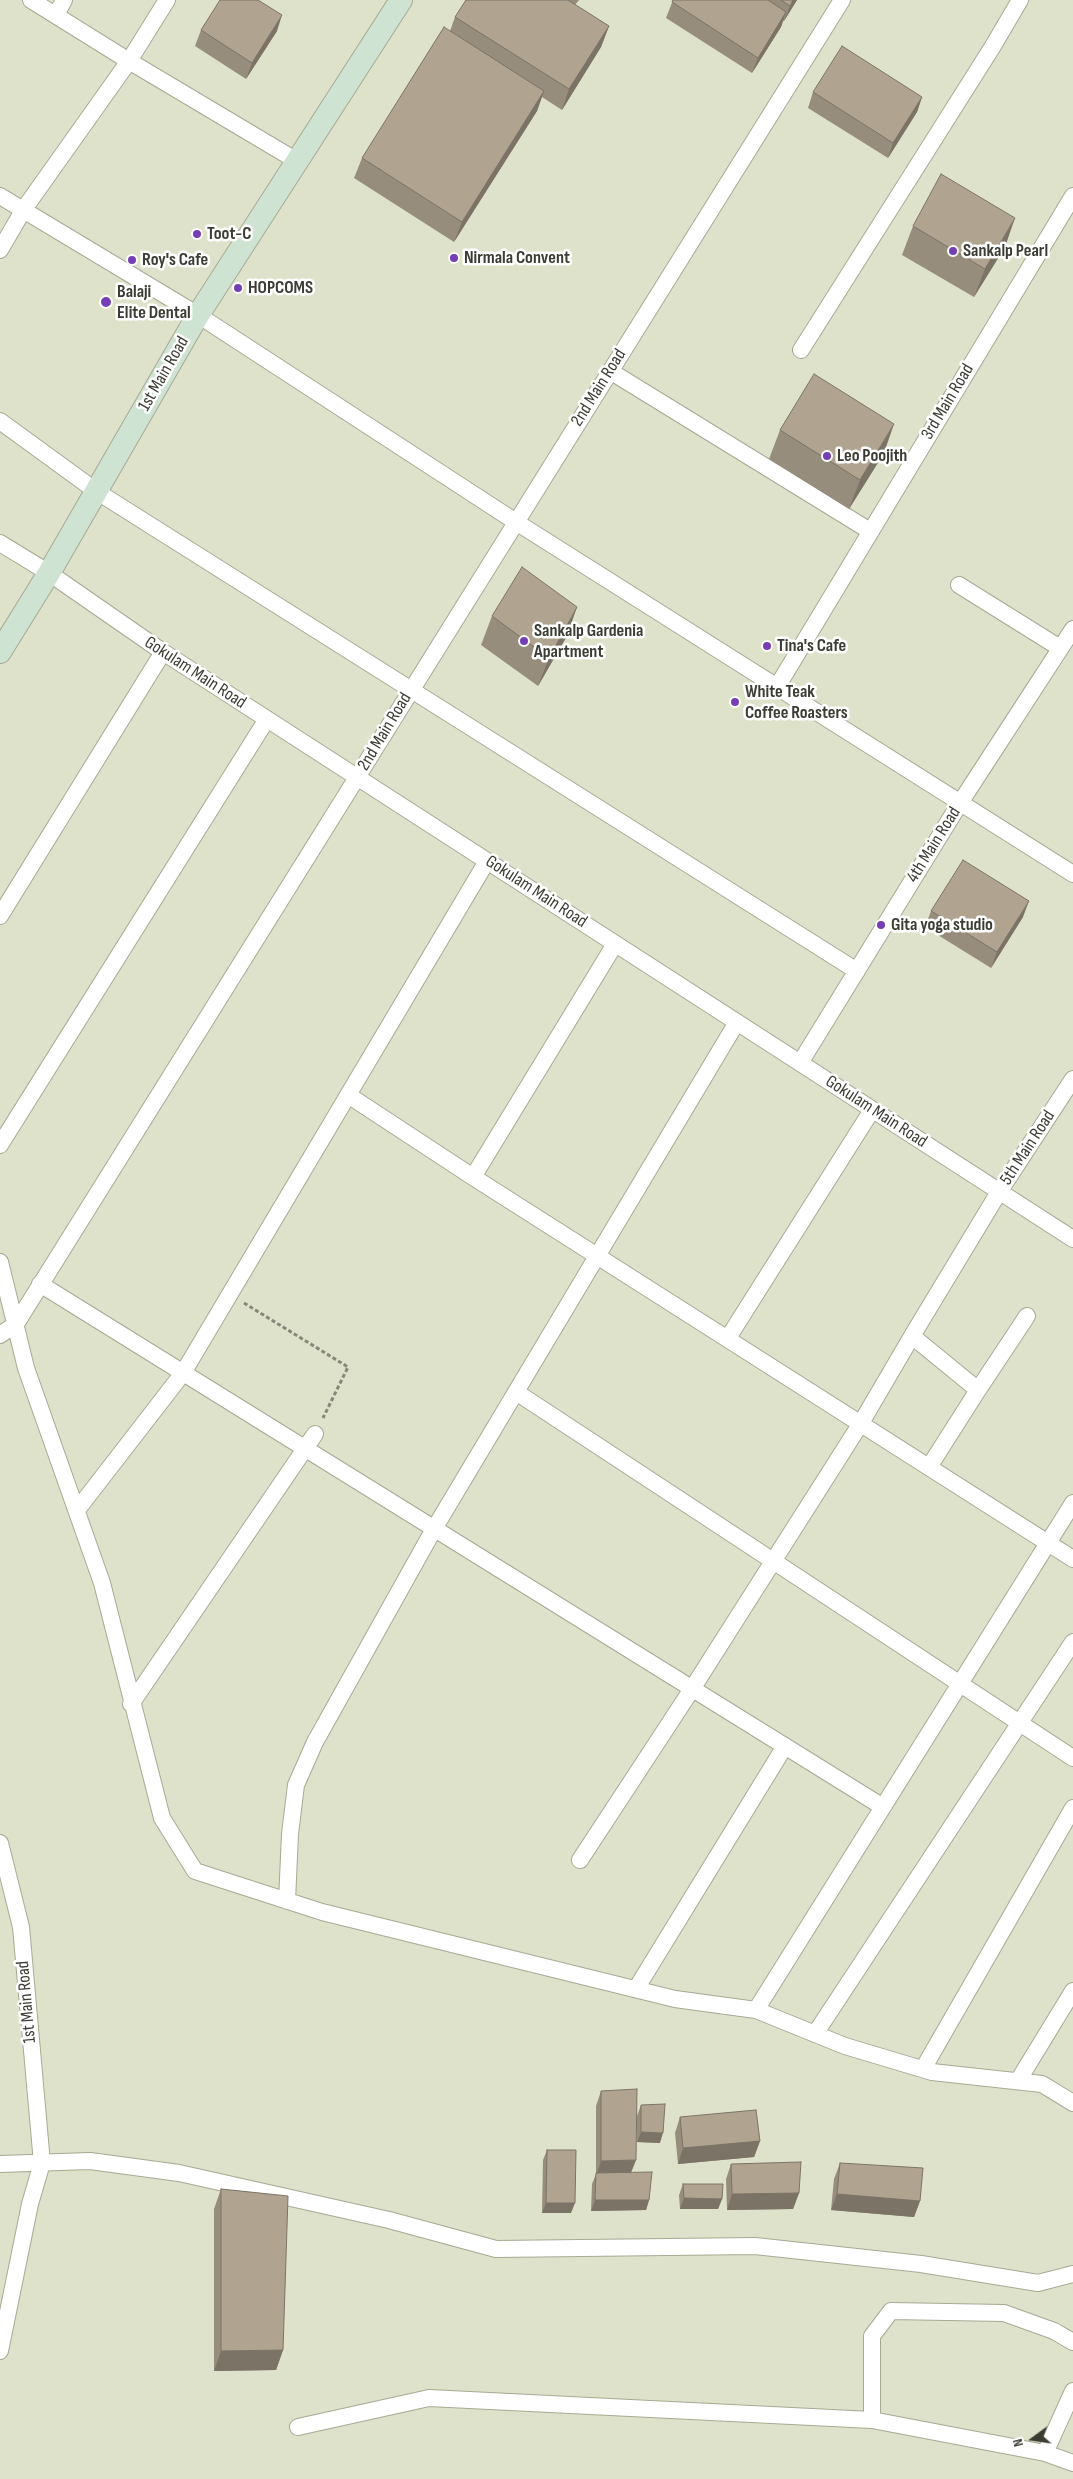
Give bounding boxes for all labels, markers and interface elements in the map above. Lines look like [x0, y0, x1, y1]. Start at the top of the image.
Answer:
place label: Toot-C [207, 223, 251, 245]
marker: Toot-C [191, 228, 203, 240]
place label: Sankalp Pearl [963, 240, 1048, 262]
marker: Sankalp Pearl [947, 245, 959, 257]
place label: Nirmala Convent [464, 247, 570, 269]
place label: Roy's Cafe [142, 249, 208, 271]
marker: Nirmala Convent [448, 252, 460, 264]
marker: Roy's Cafe [126, 254, 138, 266]
place label: HOPCOMS [248, 277, 313, 299]
place label: Balaji Elite Dental [117, 281, 191, 324]
marker: HOPCOMS [232, 282, 244, 294]
marker: Balaji Elite Dental [99, 295, 113, 309]
street label: 1st Main Road [134, 333, 194, 415]
street label: 2nd Main Road [567, 345, 631, 431]
street label: 3rd Main Road [917, 360, 979, 444]
place label: Leo Poojith [837, 445, 907, 467]
marker: Leo Poojith [821, 450, 833, 462]
place label: Sankalp Gardenia Apartment [534, 620, 643, 662]
street label: Gokulam Main Road [140, 632, 250, 714]
marker: Sankalp Gardenia Apartment [518, 635, 530, 647]
place label: Tina's Cafe [777, 635, 846, 657]
marker: Tina's Cafe [761, 640, 773, 652]
place label: White Teak Coffee Roasters [745, 681, 848, 724]
street label: 2nd Main Road [353, 689, 417, 775]
marker: White Teak Coffee Roasters [729, 696, 741, 708]
street label: 4th Main Road [902, 803, 966, 887]
street label: Gokulam Main Road [481, 851, 591, 933]
place label: Gita yoga studio [891, 914, 993, 936]
marker: Gita yoga studio [875, 919, 887, 931]
street label: Gokulam Main Road [821, 1071, 931, 1153]
street label: 5th Main Road [996, 1107, 1060, 1189]
street label: 1st Main Road [13, 1960, 41, 2044]
north arrow [1008, 2414, 1058, 2464]
text: N [1009, 2437, 1027, 2448]

